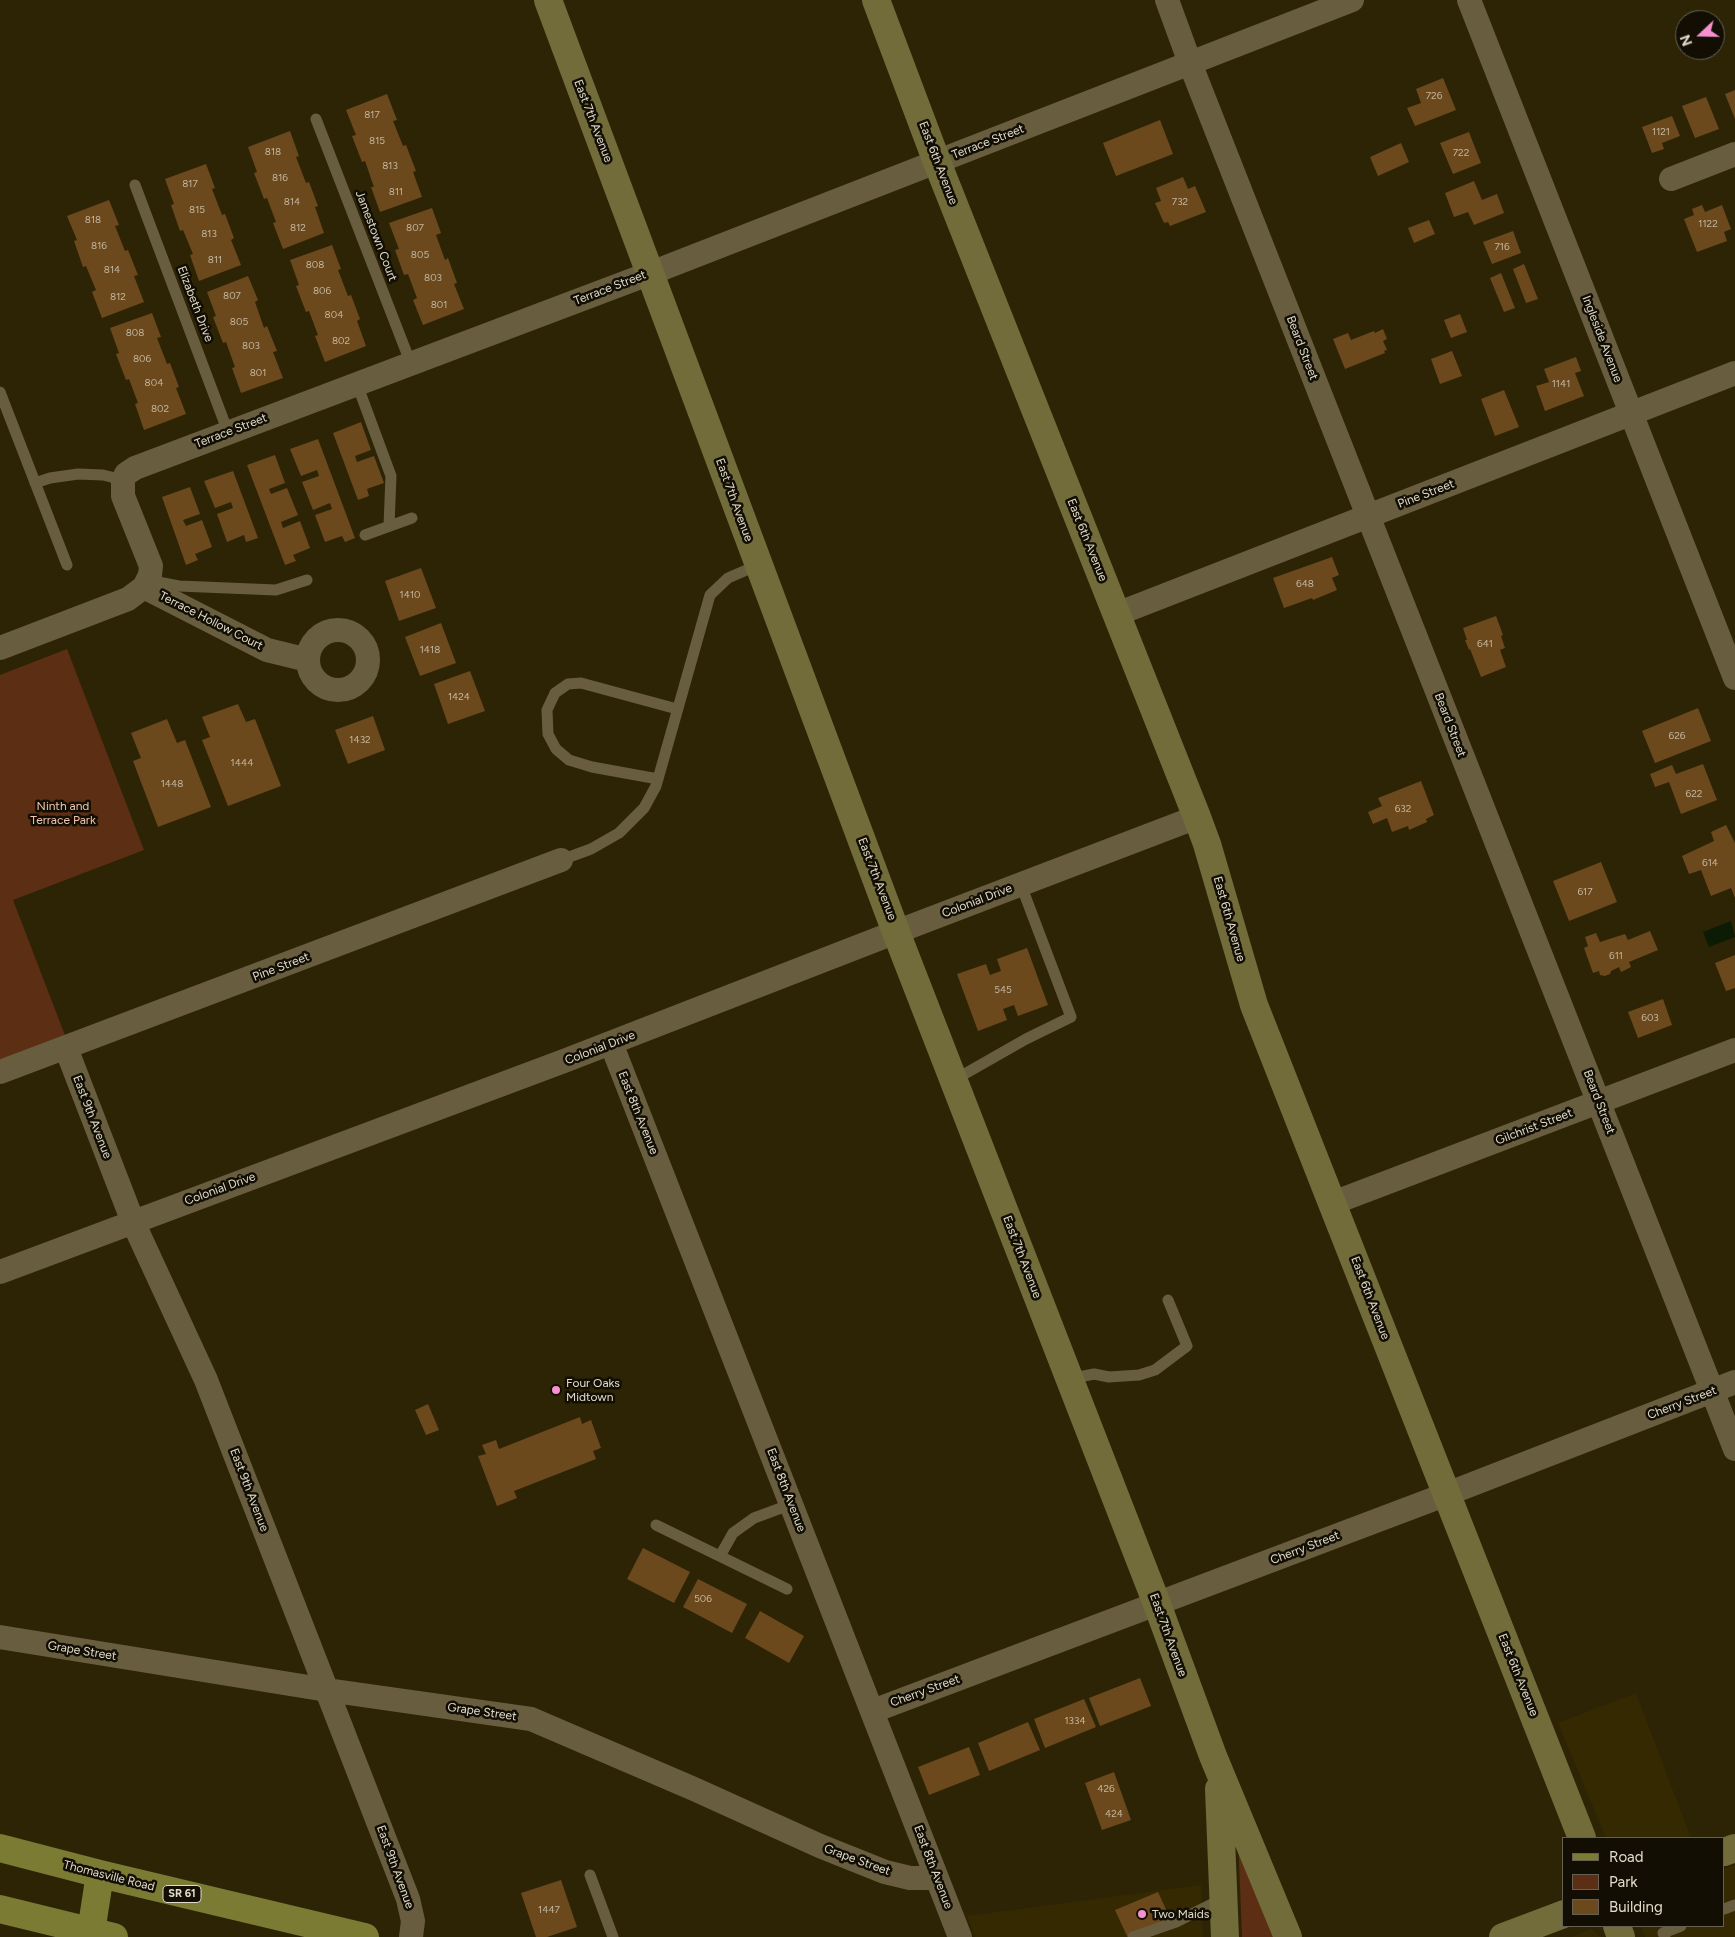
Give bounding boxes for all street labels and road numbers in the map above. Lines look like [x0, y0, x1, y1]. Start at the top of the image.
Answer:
street label: East 7th Avenue [571, 78, 615, 164]
street label: East 6th Avenue [916, 119, 960, 207]
street label: Terrace Street [950, 122, 1026, 162]
street label: Jamestown Court [352, 189, 400, 283]
street label: Elizabeth Drive [174, 264, 216, 344]
street label: Terrace Street [572, 268, 648, 308]
street label: Ingleside Avenue [1579, 294, 1625, 384]
street label: Beard Street [1283, 314, 1321, 382]
street label: Terrace Street [193, 411, 269, 451]
street label: East 7th Avenue [712, 456, 756, 544]
street label: Pine Street [1396, 477, 1456, 511]
street label: East 6th Avenue [1064, 497, 1110, 583]
street label: Terrace Hollow Court [157, 589, 265, 653]
street label: Beard Street [1431, 691, 1469, 759]
street label: East 7th Avenue [855, 836, 899, 922]
street label: East 6th Avenue [1210, 875, 1248, 963]
street label: Colonial Drive [940, 881, 1014, 921]
street label: Pine Street [251, 950, 311, 984]
street label: Colonial Drive [563, 1028, 637, 1068]
street label: Beard Street [1580, 1068, 1618, 1136]
street label: East 8th Avenue [615, 1069, 661, 1157]
street label: East 9th Avenue [70, 1073, 114, 1161]
street label: Gilchrist Street [1493, 1106, 1575, 1148]
street label: Colonial Drive [183, 1170, 257, 1208]
street label: East 7th Avenue [1000, 1214, 1044, 1300]
street label: East 6th Avenue [1348, 1254, 1392, 1342]
street label: Cherry Street [1645, 1383, 1719, 1423]
street label: East 9th Avenue [227, 1446, 271, 1534]
street label: East 8th Avenue [763, 1446, 809, 1534]
street label: Cherry Street [1268, 1528, 1342, 1568]
street label: East 7th Avenue [1146, 1591, 1190, 1679]
street label: East 6th Avenue [1495, 1632, 1541, 1718]
street label: Grape Street [47, 1638, 117, 1664]
street label: Cherry Street [888, 1672, 962, 1710]
street label: Grape Street [447, 1700, 517, 1724]
street label: East 9th Avenue [373, 1823, 417, 1911]
street label: East 8th Avenue [910, 1823, 956, 1911]
street label: Grape Street [822, 1841, 892, 1879]
street label: Thomasville Road [62, 1858, 156, 1894]
road number: SR 61 [163, 1886, 201, 1902]

